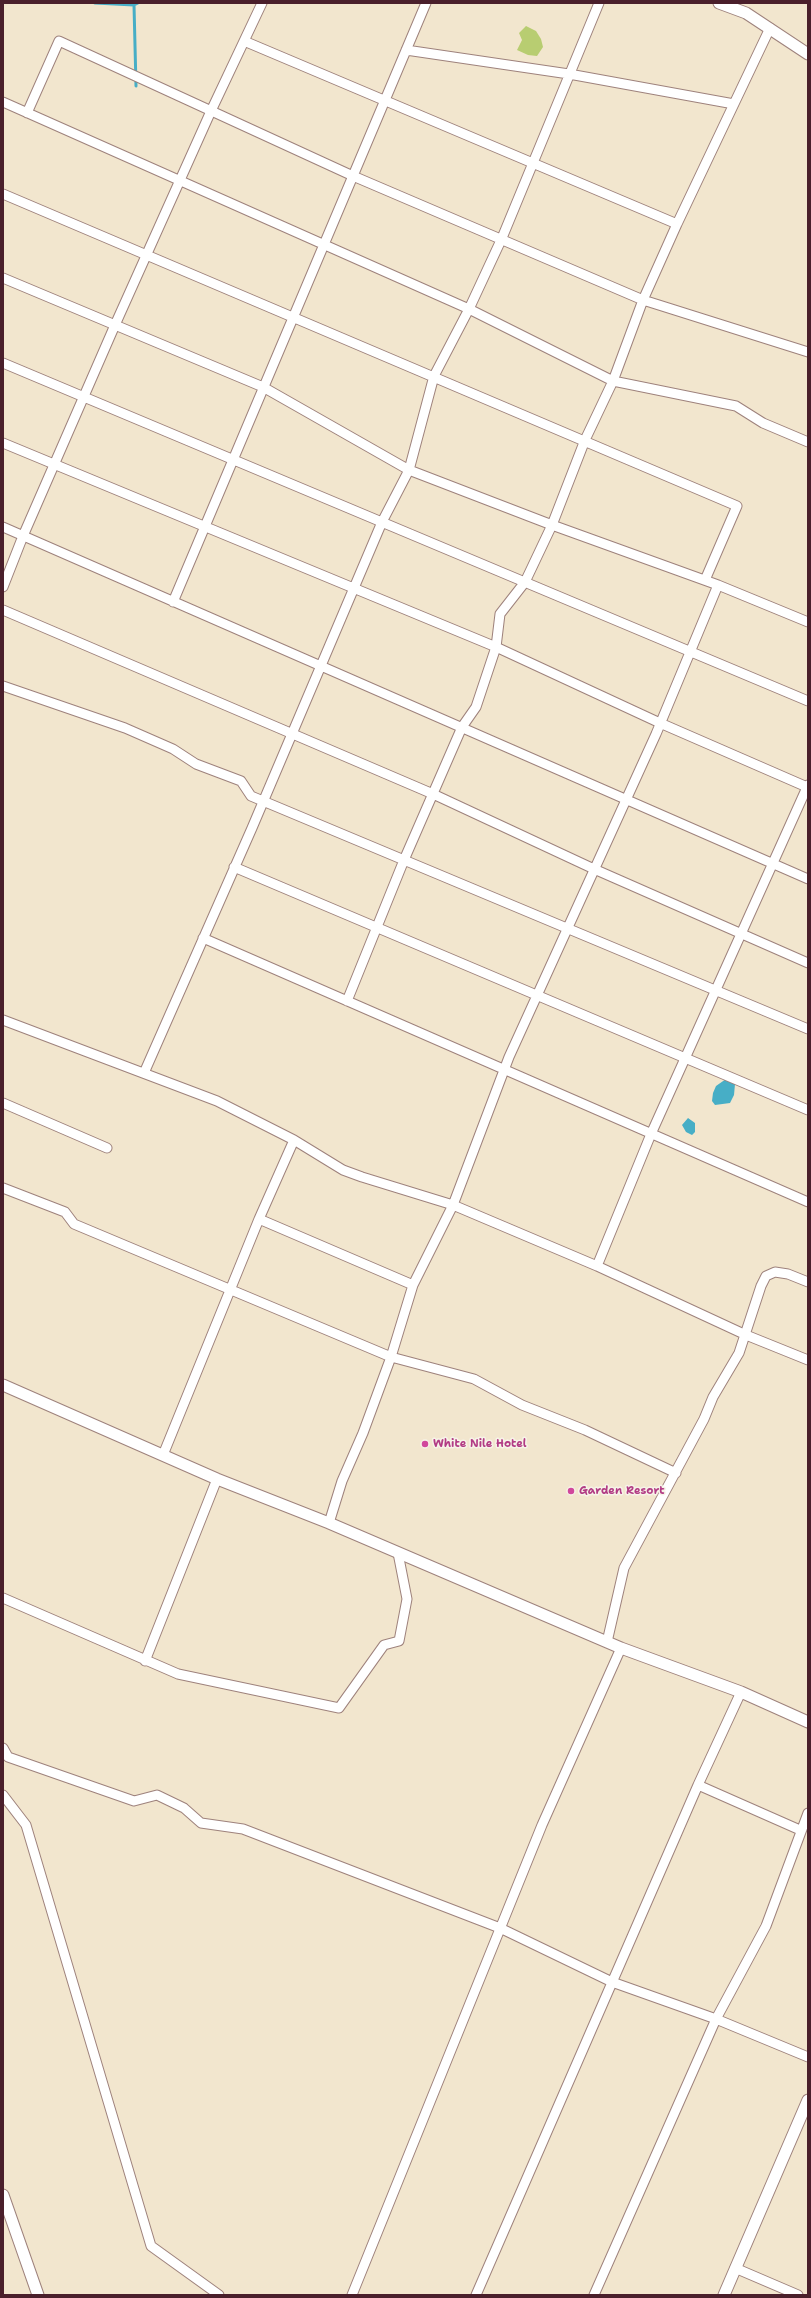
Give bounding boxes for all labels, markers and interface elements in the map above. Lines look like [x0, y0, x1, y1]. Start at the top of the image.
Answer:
place label: White Nile Hotel [433, 1437, 527, 1451]
marker: White Nile Hotel [420, 1439, 430, 1449]
place label: Garden Resort [579, 1484, 665, 1498]
marker: Garden Resort [566, 1486, 576, 1496]

